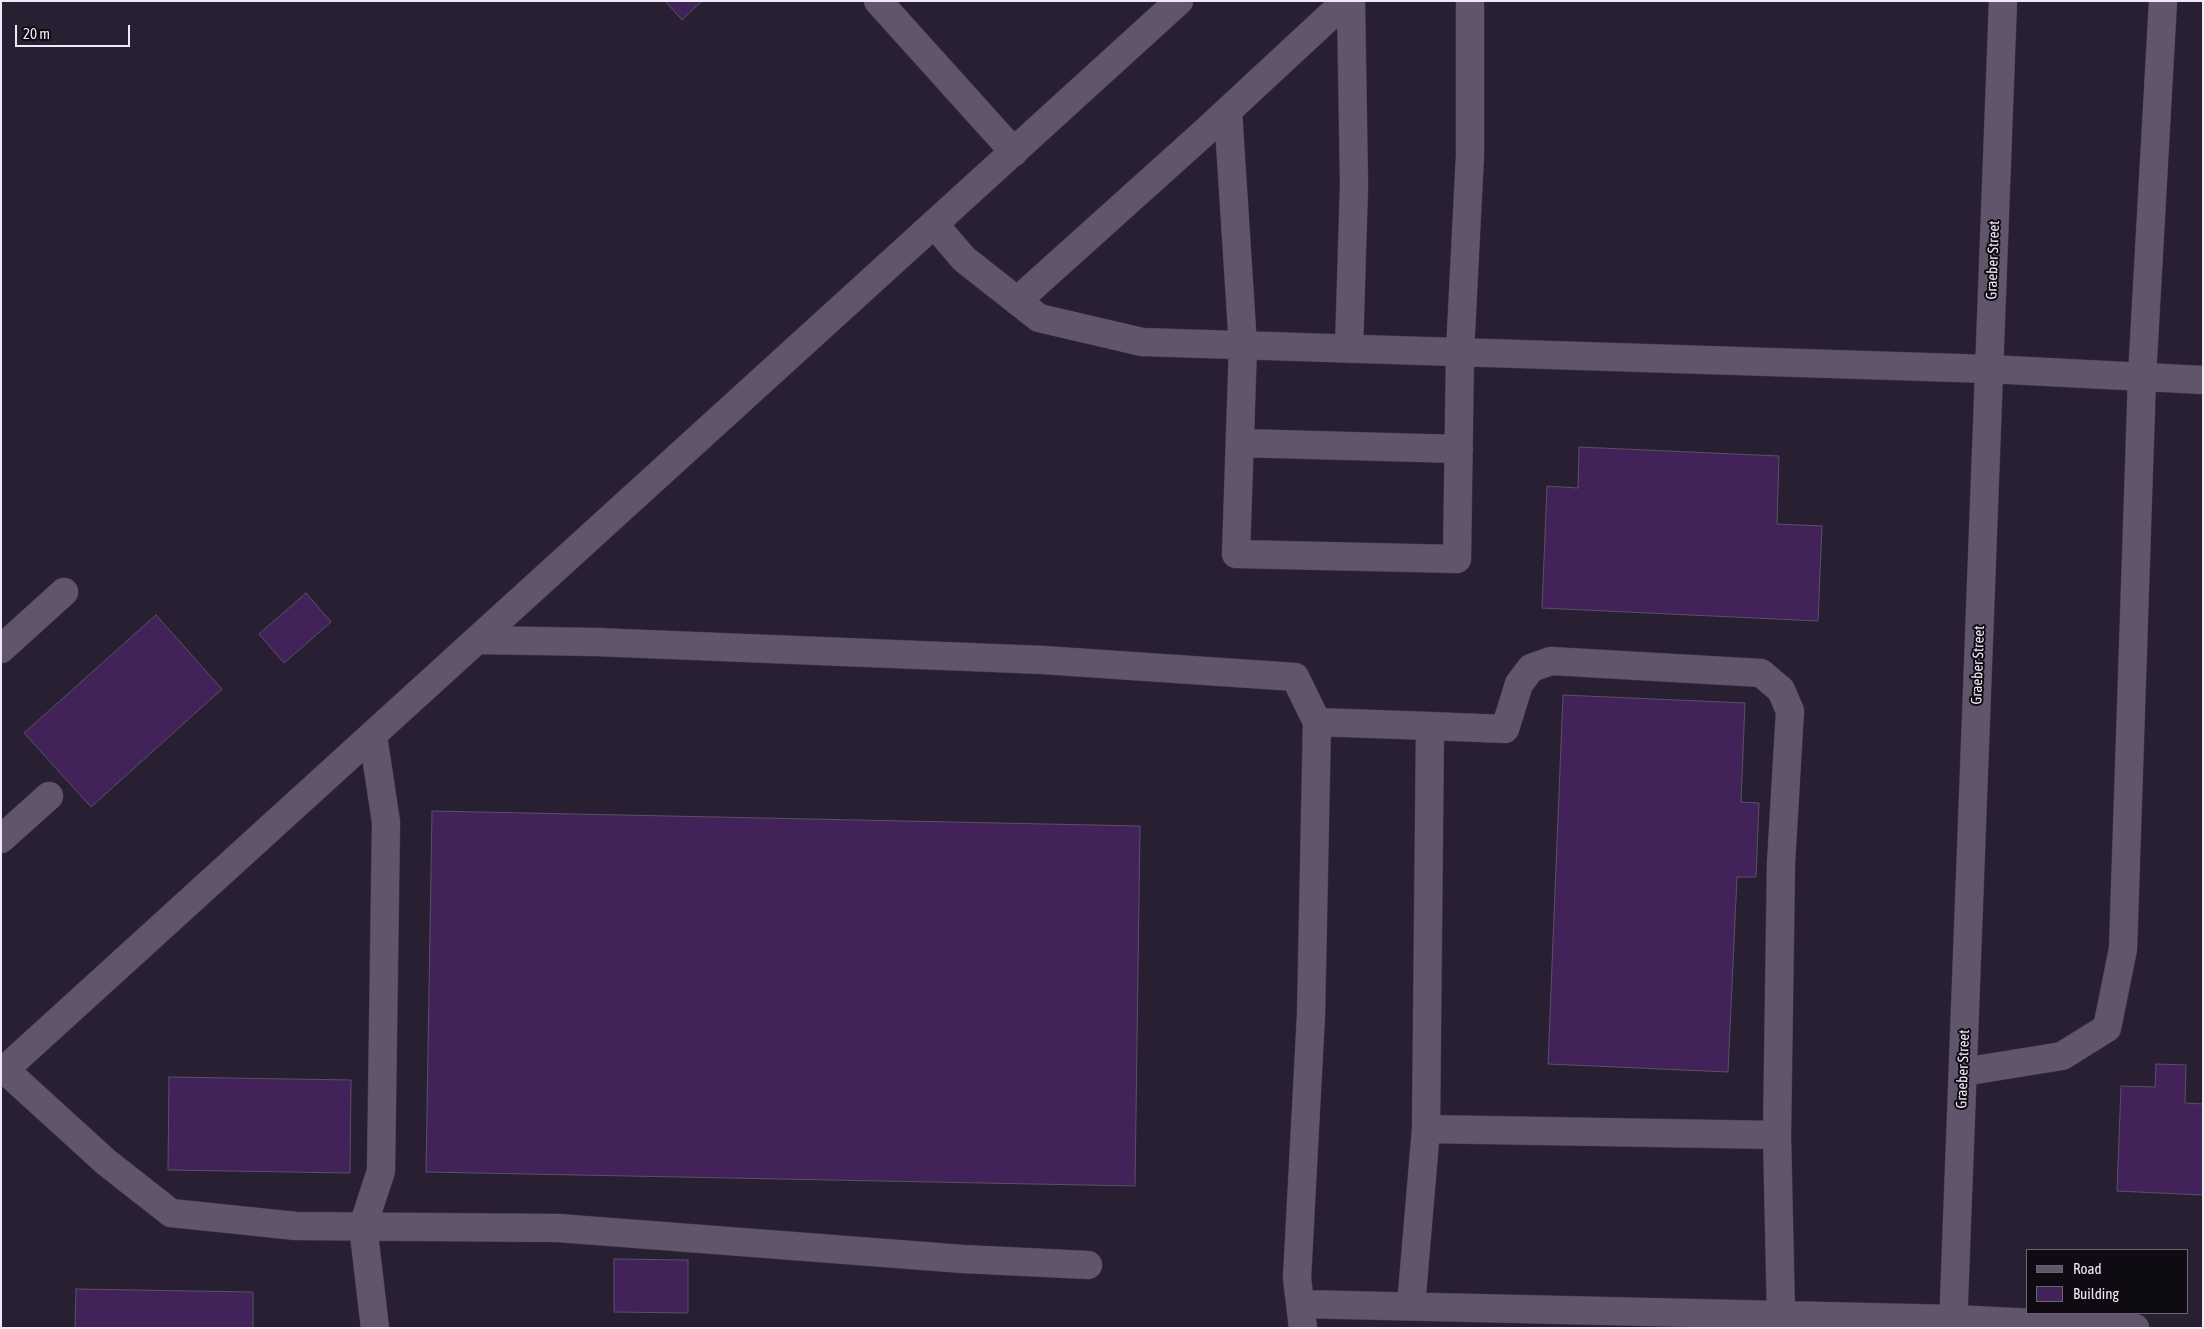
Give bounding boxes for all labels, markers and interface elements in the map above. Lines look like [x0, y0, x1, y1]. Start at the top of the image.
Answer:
scale bar [18, 15, 132, 47]
text: 20 m [23, 25, 50, 42]
street label: Graeber Street [1983, 220, 2003, 300]
street label: Graeber Street [1968, 625, 1988, 705]
street label: Graeber Street [1953, 1029, 1973, 1109]
legend [2026, 1249, 2189, 1314]
text: Road [2073, 1260, 2102, 1277]
text: Building [2073, 1285, 2119, 1302]

